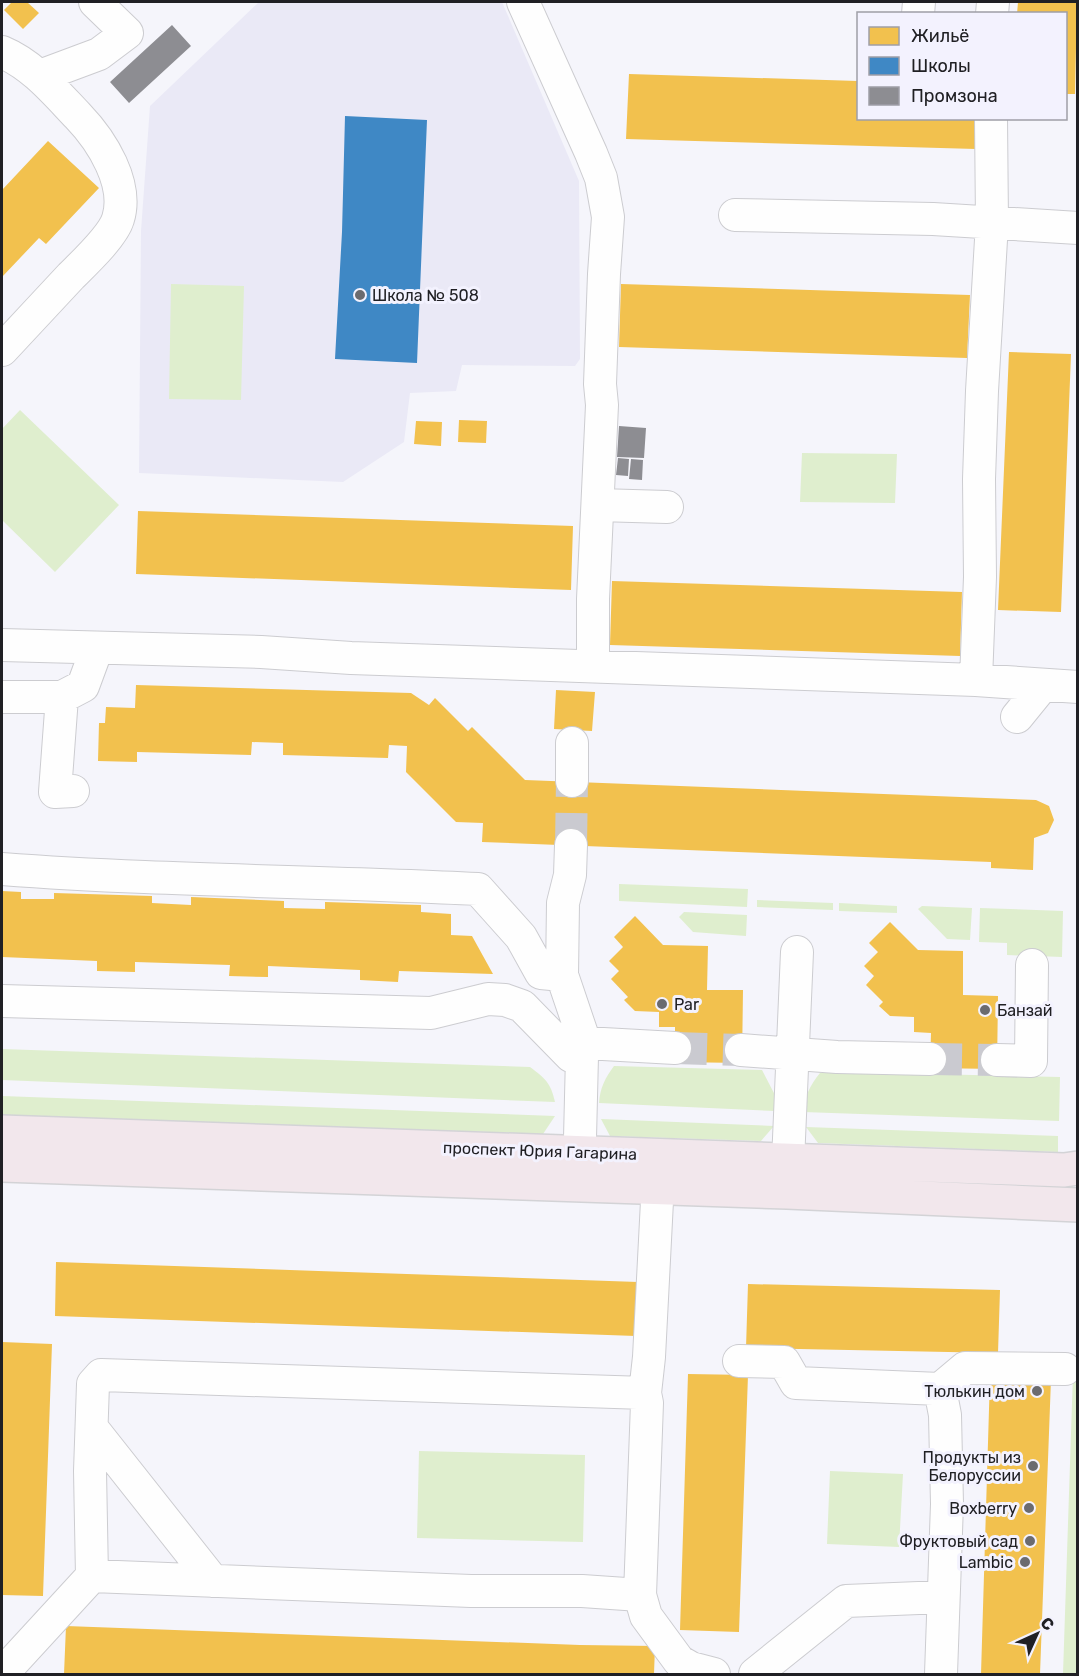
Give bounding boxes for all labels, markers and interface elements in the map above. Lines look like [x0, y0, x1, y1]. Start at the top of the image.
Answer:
legend [857, 12, 1067, 120]
text: Жильё [911, 25, 969, 47]
text: Школы [911, 55, 971, 77]
text: Промзона [911, 85, 998, 107]
place label: Школа № 508 [372, 286, 479, 305]
marker: Школа № 508 [353, 288, 367, 302]
place label: Par [674, 995, 699, 1014]
marker: Par [655, 997, 669, 1011]
place label: Банзай [997, 1001, 1053, 1020]
marker: Банзай [978, 1003, 992, 1017]
street label: проспект Юрия Гагарина [443, 1138, 637, 1164]
place label: Тюлькин дом [924, 1382, 1025, 1401]
marker: Тюлькин дом [1030, 1384, 1044, 1398]
place label: Продукты из Белоруссии [923, 1448, 1021, 1485]
marker: Продукты из Белоруссии [1026, 1459, 1040, 1473]
place label: Boxberry [949, 1499, 1017, 1518]
marker: Boxberry [1022, 1501, 1036, 1515]
place label: Фруктовый сад [899, 1532, 1018, 1551]
marker: Фруктовый сад [1023, 1534, 1037, 1548]
place label: Lambic [959, 1553, 1013, 1572]
marker: Lambic [1018, 1555, 1032, 1569]
north arrow [1007, 1604, 1067, 1664]
text: С [1037, 1613, 1058, 1634]

